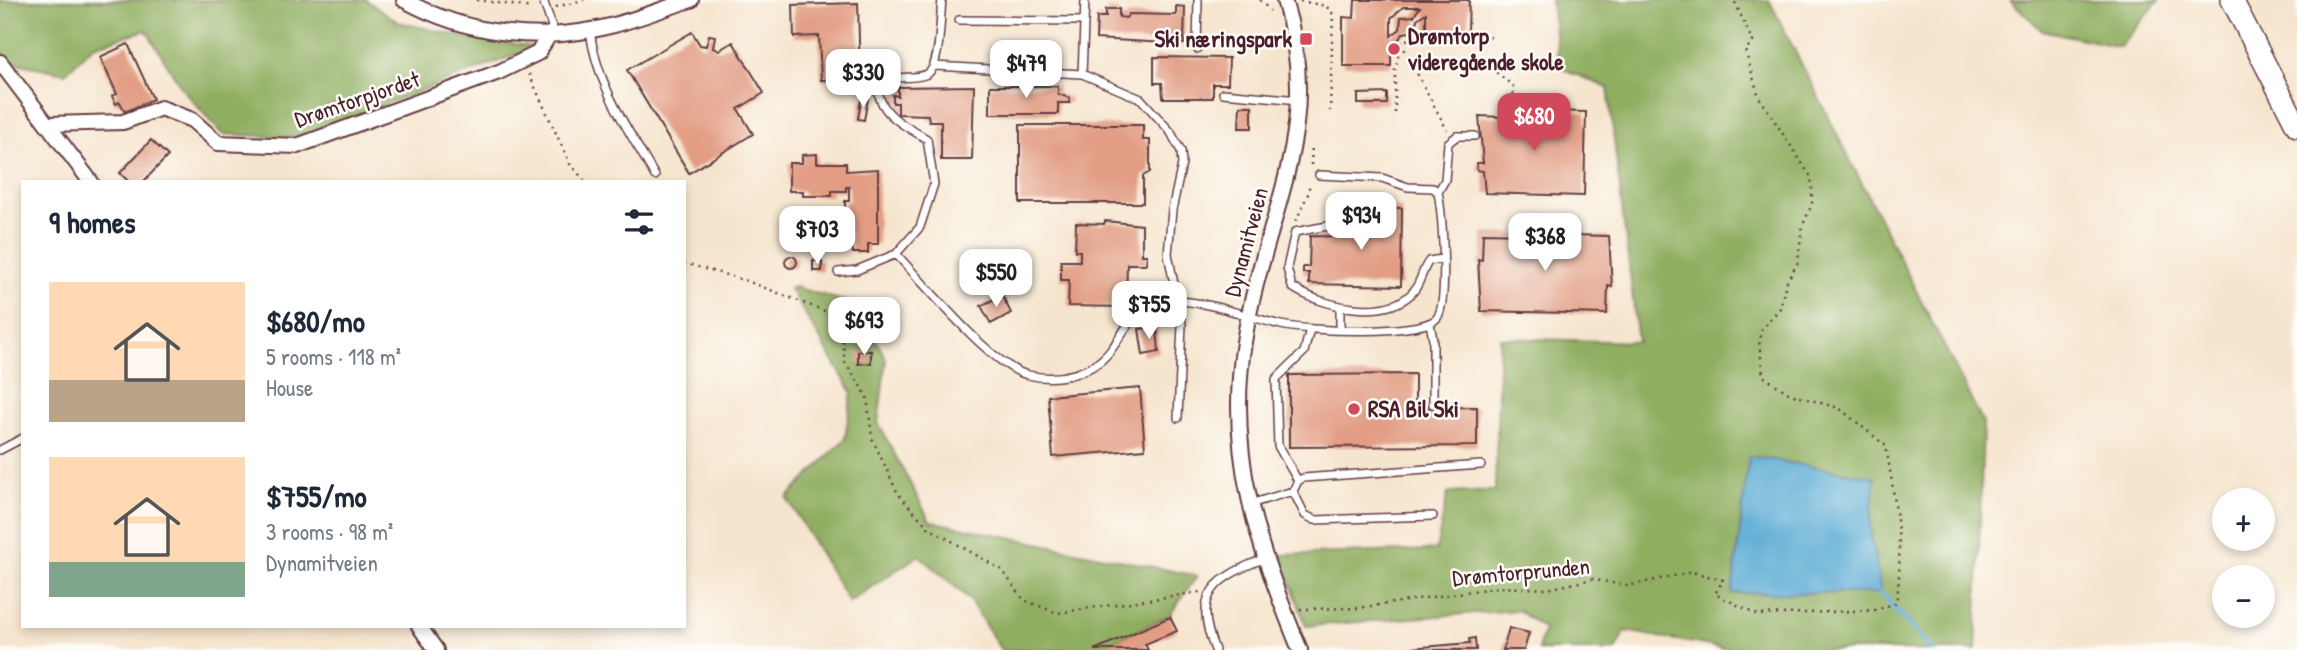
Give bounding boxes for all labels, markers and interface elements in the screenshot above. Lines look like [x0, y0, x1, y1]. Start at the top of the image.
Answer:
place label: Drømtorp videregående skole [1408, 20, 1564, 78]
place label: Ski næringspark [1155, 23, 1292, 55]
marker: Ski næringspark [1298, 31, 1314, 47]
pin: $479 [985, 41, 1067, 100]
marker: Drømtorp videregående skole [1386, 41, 1402, 57]
text: $479 [1006, 47, 1046, 78]
pin: $330 [822, 50, 904, 109]
text: $330 [842, 56, 884, 87]
street label: Drømtorpjordet [290, 62, 425, 134]
pin: $680 [1493, 94, 1575, 153]
text: $680 [1513, 100, 1555, 131]
street label: Dynamitveien [1216, 184, 1275, 300]
pin: $934 [1320, 192, 1402, 252]
text: $934 [1341, 199, 1381, 230]
text: 9 homes [49, 202, 136, 242]
icon: filters [620, 203, 658, 241]
pin: $703 [776, 206, 858, 266]
text: $703 [795, 213, 839, 244]
pin: $368 [1504, 214, 1586, 273]
text: $368 [1524, 220, 1566, 251]
pin: $550 [955, 250, 1037, 309]
text: $550 [975, 256, 1017, 287]
pin: $755 [1108, 282, 1190, 341]
text: $755 [1128, 288, 1170, 319]
pin: $693 [823, 298, 905, 357]
text: $680/mo [266, 301, 365, 341]
text: $693 [844, 304, 884, 335]
icon: home [105, 310, 189, 394]
text: 5 rooms · 118 m² [266, 341, 401, 372]
text: House [266, 372, 313, 403]
place label: RSA Bil Ski [1368, 393, 1459, 424]
marker: RSA Bil Ski [1346, 401, 1362, 417]
text: $755/mo [266, 476, 367, 516]
icon: home [105, 485, 189, 569]
map controls [2212, 488, 2275, 628]
button: + [2212, 488, 2275, 551]
text: 3 rooms · 98 m² [266, 516, 393, 547]
text: Dynamitveien [266, 547, 378, 578]
street label: Drømtorprunden [1451, 550, 1591, 593]
button: − [2212, 565, 2275, 628]

